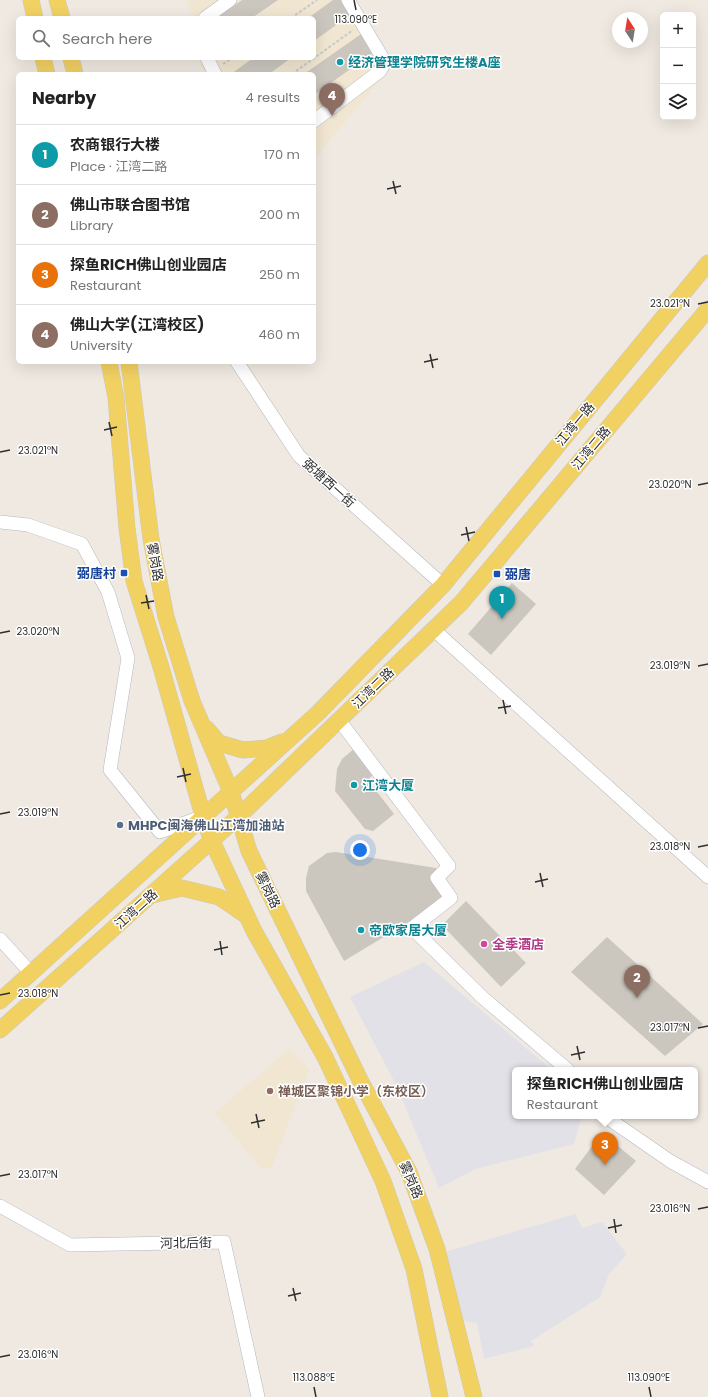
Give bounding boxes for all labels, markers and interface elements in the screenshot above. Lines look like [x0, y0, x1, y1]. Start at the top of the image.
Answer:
text: 113.090°E [335, 12, 377, 27]
north arrow [612, 12, 648, 48]
map controls [660, 12, 696, 120]
button: + [660, 12, 696, 48]
search box [16, 16, 316, 60]
icon: search [30, 27, 52, 49]
text: Search here [62, 28, 152, 49]
button: − [660, 48, 696, 84]
place label: 经济管理学院研究生楼A座 [348, 53, 501, 72]
marker: 经济管理学院研究生楼A座 [335, 57, 345, 67]
pin: 4 [319, 83, 345, 116]
button: layers [660, 84, 696, 120]
text: Nearby [32, 86, 96, 110]
text: 4 results [246, 88, 300, 107]
text: 农商银行大楼 [70, 134, 160, 155]
text: 1 [43, 145, 47, 164]
text: 170 m [264, 145, 300, 164]
text: Place · 江湾二路 [70, 157, 167, 176]
text: 佛山市联合图书馆 [70, 194, 190, 215]
text: 2 [41, 205, 49, 224]
text: 200 m [259, 205, 300, 224]
text: Library [70, 216, 113, 235]
text: 探鱼RICH佛山创业园店 [70, 254, 227, 275]
text: 3 [41, 265, 49, 284]
text: 250 m [259, 265, 300, 284]
text: Restaurant [70, 276, 141, 295]
text: 23.021°N [650, 296, 690, 311]
text: 佛山大学(江湾校区) [70, 314, 204, 335]
text: 4 [41, 325, 49, 344]
text: 460 m [259, 325, 300, 344]
text: University [70, 336, 133, 355]
street label: 江湾一路 [551, 398, 599, 450]
street label: 江湾二路 [567, 422, 615, 474]
text: 23.021°N [18, 443, 58, 458]
street label: 弼塘西一街 [298, 454, 360, 512]
text: 23.020°N [648, 477, 692, 492]
street label: 雾岗路 [142, 541, 168, 583]
place label: 弼唐村 [77, 564, 116, 583]
place label: 弼唐 [505, 565, 531, 584]
marker: 弼唐村 [119, 568, 129, 578]
marker: 弼唐 [492, 569, 502, 579]
pin: 1 [489, 586, 515, 619]
text: 23.020°N [16, 624, 60, 639]
text: 23.019°N [650, 658, 690, 673]
street label: 江湾二路 [348, 663, 398, 713]
place label: 江湾大厦 [362, 776, 414, 795]
marker: 江湾大厦 [349, 780, 359, 790]
text: 23.019°N [18, 805, 58, 820]
place label: MHPC闽海佛山江湾加油站 [128, 816, 284, 835]
marker: MHPC闽海佛山江湾加油站 [115, 820, 125, 830]
text: 23.018°N [650, 839, 690, 854]
your location [350, 840, 370, 860]
street label: 雾岗路 [251, 868, 285, 912]
street label: 江湾二路 [110, 885, 162, 933]
place label: 帝欧家居大厦 [369, 921, 447, 940]
marker: 帝欧家居大厦 [356, 925, 366, 935]
place label: 全季酒店 [492, 935, 544, 954]
marker: 全季酒店 [479, 939, 489, 949]
pin: 2 [624, 965, 650, 998]
text: 23.018°N [18, 986, 58, 1001]
text: 23.017°N [650, 1020, 690, 1035]
popup [512, 1067, 698, 1119]
text: 探鱼RICH佛山创业园店 [527, 1073, 683, 1094]
place label: 禅城区聚锦小学（东校区） [278, 1082, 434, 1101]
marker: 禅城区聚锦小学（东校区） [265, 1086, 275, 1096]
text: Restaurant [527, 1095, 598, 1114]
pin: 3 [592, 1132, 618, 1165]
street label: 雾岗路 [395, 1158, 427, 1202]
text: 23.017°N [18, 1167, 58, 1182]
text: 23.016°N [650, 1201, 690, 1216]
street label: 河北后街 [160, 1233, 212, 1253]
text: 23.016°N [18, 1347, 58, 1362]
text: 113.088°E [293, 1370, 335, 1385]
text: 113.090°E [628, 1370, 670, 1385]

